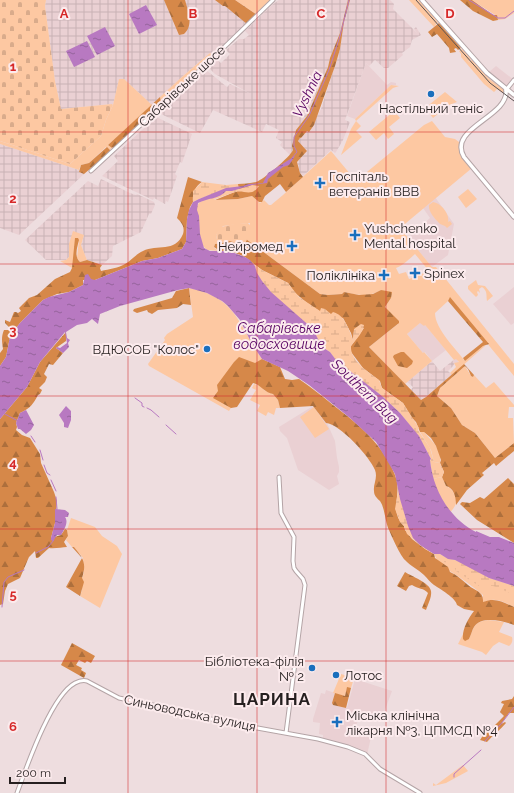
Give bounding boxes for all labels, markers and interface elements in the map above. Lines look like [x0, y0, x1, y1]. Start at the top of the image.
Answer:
text: A [60, 6, 69, 21]
text: B [189, 6, 198, 21]
text: C [317, 6, 326, 21]
text: D [445, 6, 455, 21]
street label: Сабарівське шосе [136, 42, 229, 130]
text: 1 [10, 59, 17, 74]
water label: Vyshnia [289, 68, 325, 120]
marker: Настільний теніс [426, 89, 436, 99]
place label: Настільний теніс [379, 101, 483, 116]
place label: Госпіталь ветеранів ВВВ [329, 169, 420, 199]
marker: Госпіталь ветеранів ВВВ [314, 177, 326, 189]
text: 2 [9, 191, 17, 206]
place label: Yushchenko Mental hospital [364, 221, 456, 251]
marker: Yushchenko Mental hospital [349, 229, 361, 241]
place label: Нейромед [218, 239, 283, 254]
marker: Нейромед [286, 240, 298, 252]
place label: Spinex [424, 266, 465, 281]
marker: Spinex [409, 267, 421, 279]
place label: Поліклініка [307, 268, 375, 283]
marker: Поліклініка [378, 269, 390, 281]
water label: Сабарівське водосховище [233, 320, 325, 352]
text: 3 [9, 323, 17, 338]
place label: ВДЮСОБ "Колос" [93, 342, 199, 357]
marker: ВДЮСОБ "Колос" [202, 344, 212, 354]
water label: Southern Bug [328, 355, 401, 426]
text: 4 [9, 455, 17, 470]
text: 5 [9, 587, 17, 602]
place label: Бібліотека-філія № 2 [205, 654, 304, 684]
marker: Бібліотека-філія № 2 [307, 663, 317, 673]
place label: Лотос [344, 668, 382, 683]
marker: Лотос [331, 670, 341, 680]
district label: ЦАРИНА [233, 689, 311, 709]
street label: Синьоводська вулиця [123, 692, 257, 734]
place label: Міська клінічна лікарня №3, ЦПМСД №4 [346, 708, 498, 738]
marker: Міська клінічна лікарня №3, ЦПМСД №4 [331, 716, 343, 728]
text: 6 [9, 719, 17, 734]
scale bar [10, 759, 65, 785]
text: 200 m [16, 766, 51, 780]

